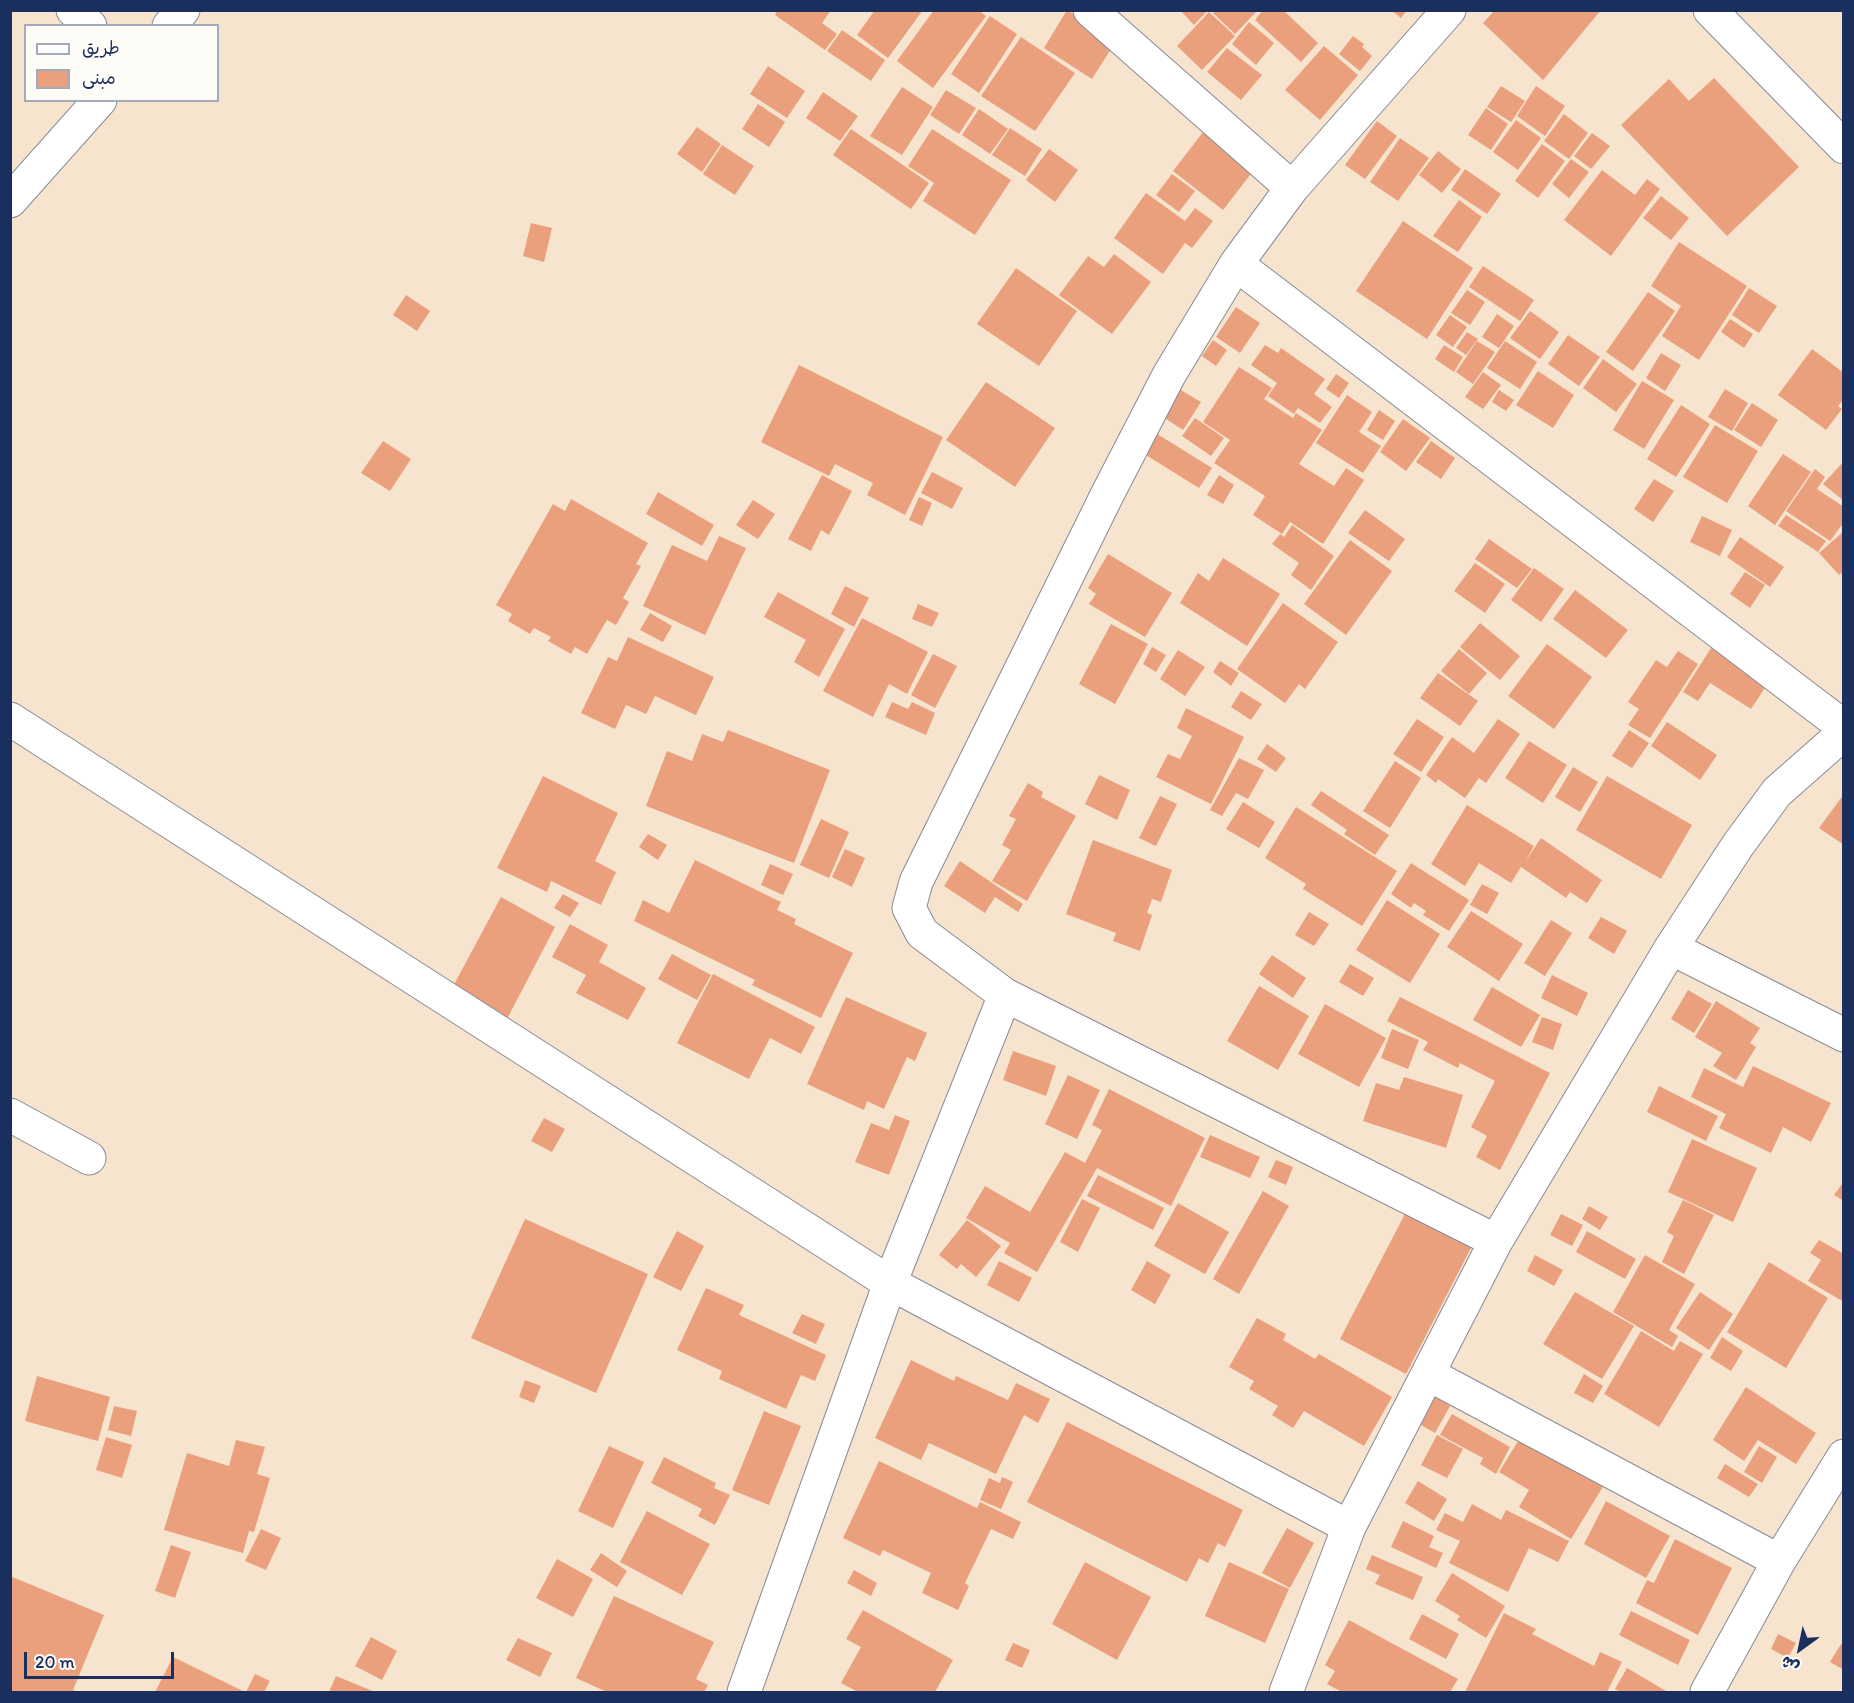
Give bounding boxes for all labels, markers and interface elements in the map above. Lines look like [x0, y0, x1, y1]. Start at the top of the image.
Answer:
legend [24, 24, 219, 102]
text: طريق [82, 37, 120, 59]
text: مبنى [82, 67, 116, 89]
north arrow [1770, 1619, 1830, 1679]
scale bar [27, 1640, 177, 1678]
text: 20 m [35, 1651, 75, 1673]
text: ش [1777, 1652, 1802, 1677]

